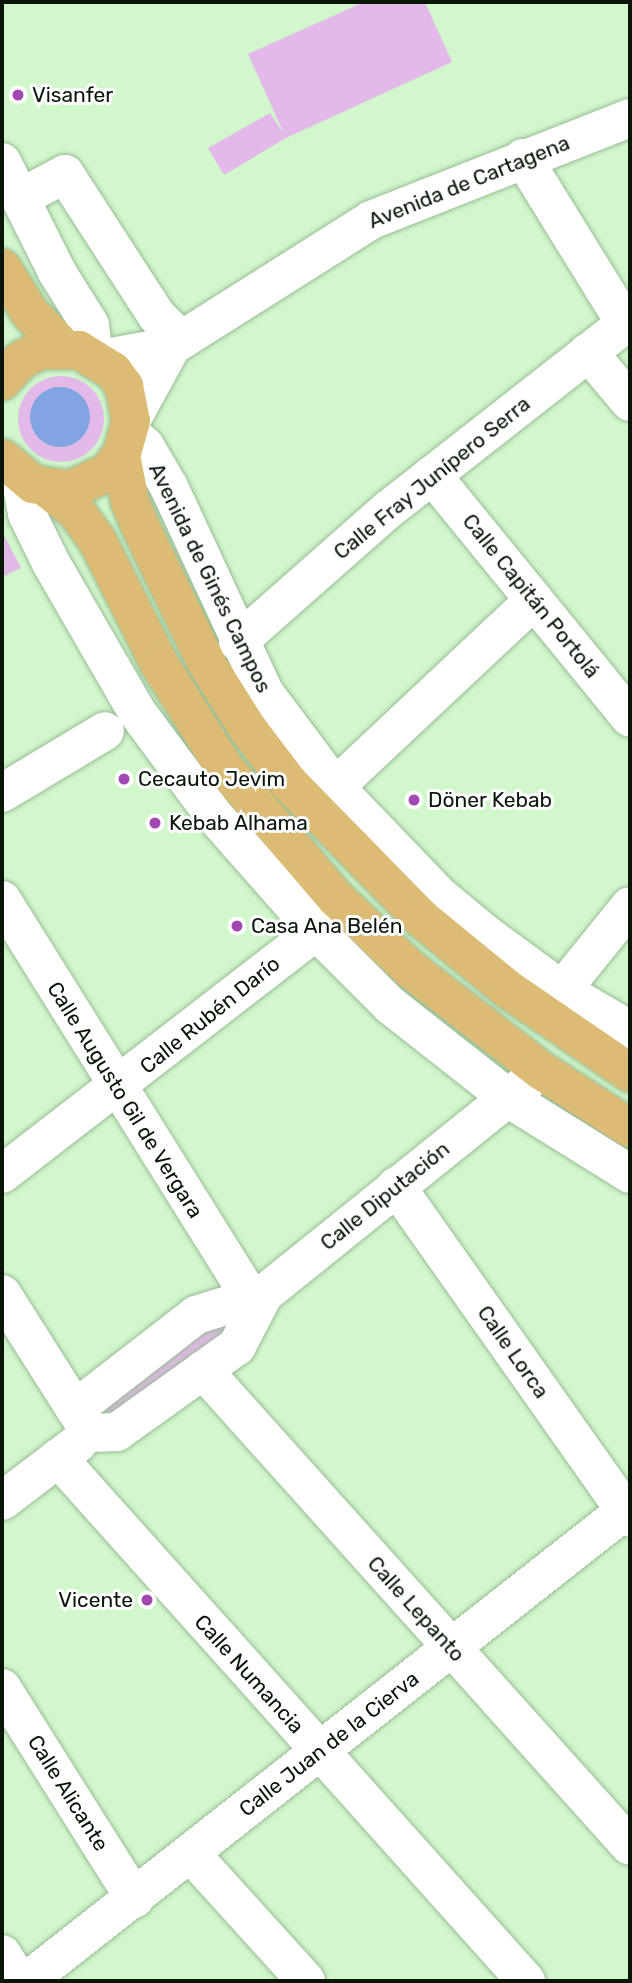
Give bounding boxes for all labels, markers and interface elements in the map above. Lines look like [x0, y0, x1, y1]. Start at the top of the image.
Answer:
place label: Visanfer [32, 82, 113, 108]
marker: Visanfer [10, 87, 26, 103]
street label: Avenida de Cartagena [365, 130, 573, 234]
street label: Calle Fray Junípero Serra [329, 391, 535, 565]
street label: Avenida de Ginés Campos [143, 459, 277, 697]
street label: Calle Capitán Portolá [457, 509, 605, 683]
place label: Cecauto Jevim [138, 766, 285, 792]
marker: Cecauto Jevim [116, 771, 132, 787]
place label: Döner Kebab [428, 787, 552, 813]
marker: Döner Kebab [406, 792, 422, 808]
place label: Kebab Alhama [169, 810, 308, 836]
marker: Kebab Alhama [147, 815, 163, 831]
place label: Casa Ana Belén [251, 913, 403, 939]
marker: Casa Ana Belén [229, 918, 245, 934]
street label: Calle Rubén Darío [135, 951, 285, 1079]
street label: Calle Augusto Gil de Vergara [41, 977, 209, 1223]
street label: Calle Diputación [315, 1136, 455, 1256]
street label: Calle Lorca [472, 1301, 554, 1403]
street label: Calle Lepanto [362, 1551, 470, 1667]
place label: Vicente [58, 1587, 133, 1613]
marker: Vicente [139, 1592, 155, 1608]
street label: Calle Numancia [189, 1609, 309, 1739]
street label: Calle Juan de la Cierva [234, 1666, 424, 1822]
street label: Calle Alicante [22, 1730, 114, 1856]

